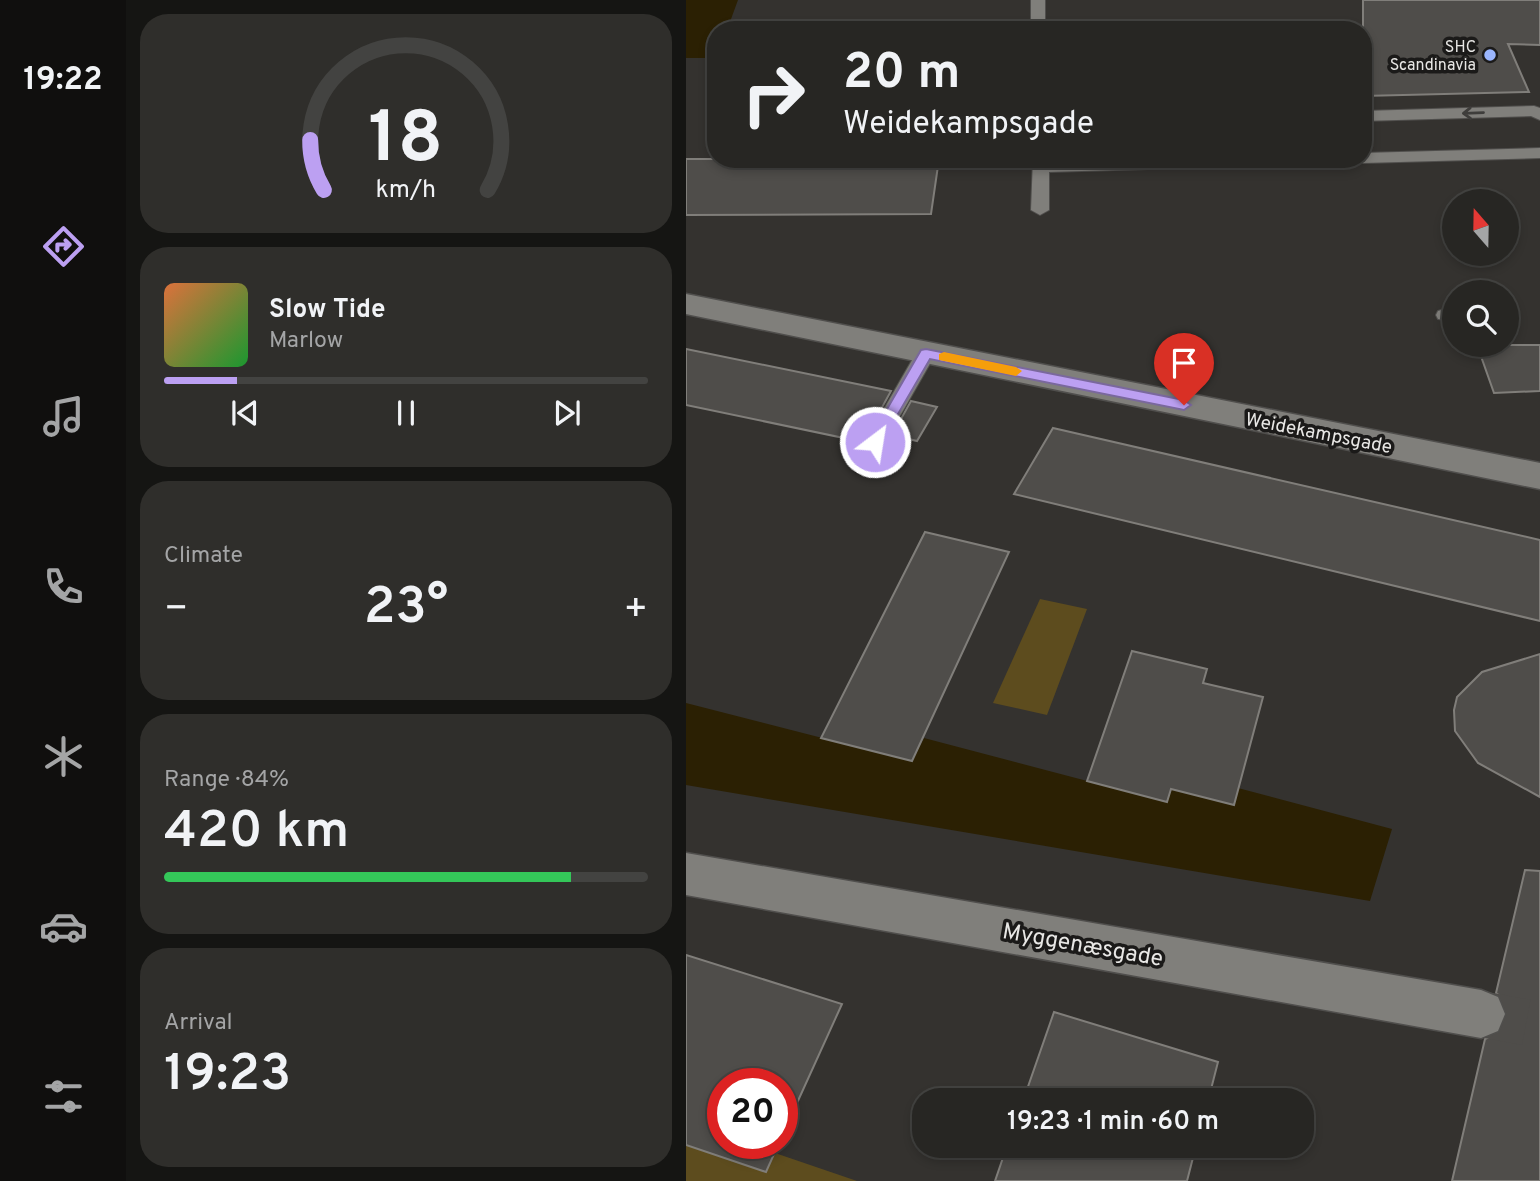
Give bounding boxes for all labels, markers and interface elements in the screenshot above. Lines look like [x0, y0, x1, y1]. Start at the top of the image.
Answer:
place label: SHC Scandinavia [1390, 38, 1476, 76]
text: 20 m [843, 44, 960, 106]
marker: SHC Scandinavia [1482, 47, 1498, 63]
icon: right [728, 49, 819, 140]
text: 19:22 [23, 61, 103, 101]
text: 18 [369, 96, 443, 188]
text: Weidekampsgade [843, 105, 1094, 145]
one-way arrow [1462, 106, 1485, 119]
text: km/h [376, 175, 436, 207]
north arrow [1442, 189, 1519, 266]
map controls [1442, 189, 1519, 357]
icon: directions [39, 222, 88, 271]
button: search [1442, 280, 1519, 357]
text: Slow Tide [269, 294, 386, 327]
text: Marlow [269, 327, 343, 356]
pin [1154, 333, 1214, 405]
icon: arrive [1165, 344, 1203, 382]
icon: music [39, 392, 88, 441]
icon: previous [226, 394, 264, 432]
icon: pause [387, 394, 425, 432]
icon: next [548, 394, 586, 432]
position arrow [838, 405, 912, 479]
street label: Weidekampsgade [1243, 408, 1394, 460]
text: Climate [164, 542, 243, 571]
icon: phone [39, 562, 88, 611]
text: 23° [364, 576, 448, 642]
text: − [164, 586, 189, 635]
text: + [623, 586, 648, 635]
icon: climate [39, 732, 88, 781]
text: Range · 84% [164, 766, 289, 795]
text: 420 km [164, 800, 349, 866]
icon: car [39, 902, 88, 951]
street label: Myggenæsgade [1000, 918, 1165, 975]
text: Arrival [164, 1009, 233, 1038]
text: 19:23 [164, 1043, 291, 1109]
speed limit sign: 20 [707, 1068, 798, 1159]
icon: filters [39, 1072, 88, 1121]
text: 19:23 · 1 min · 60 m [1007, 1106, 1219, 1139]

